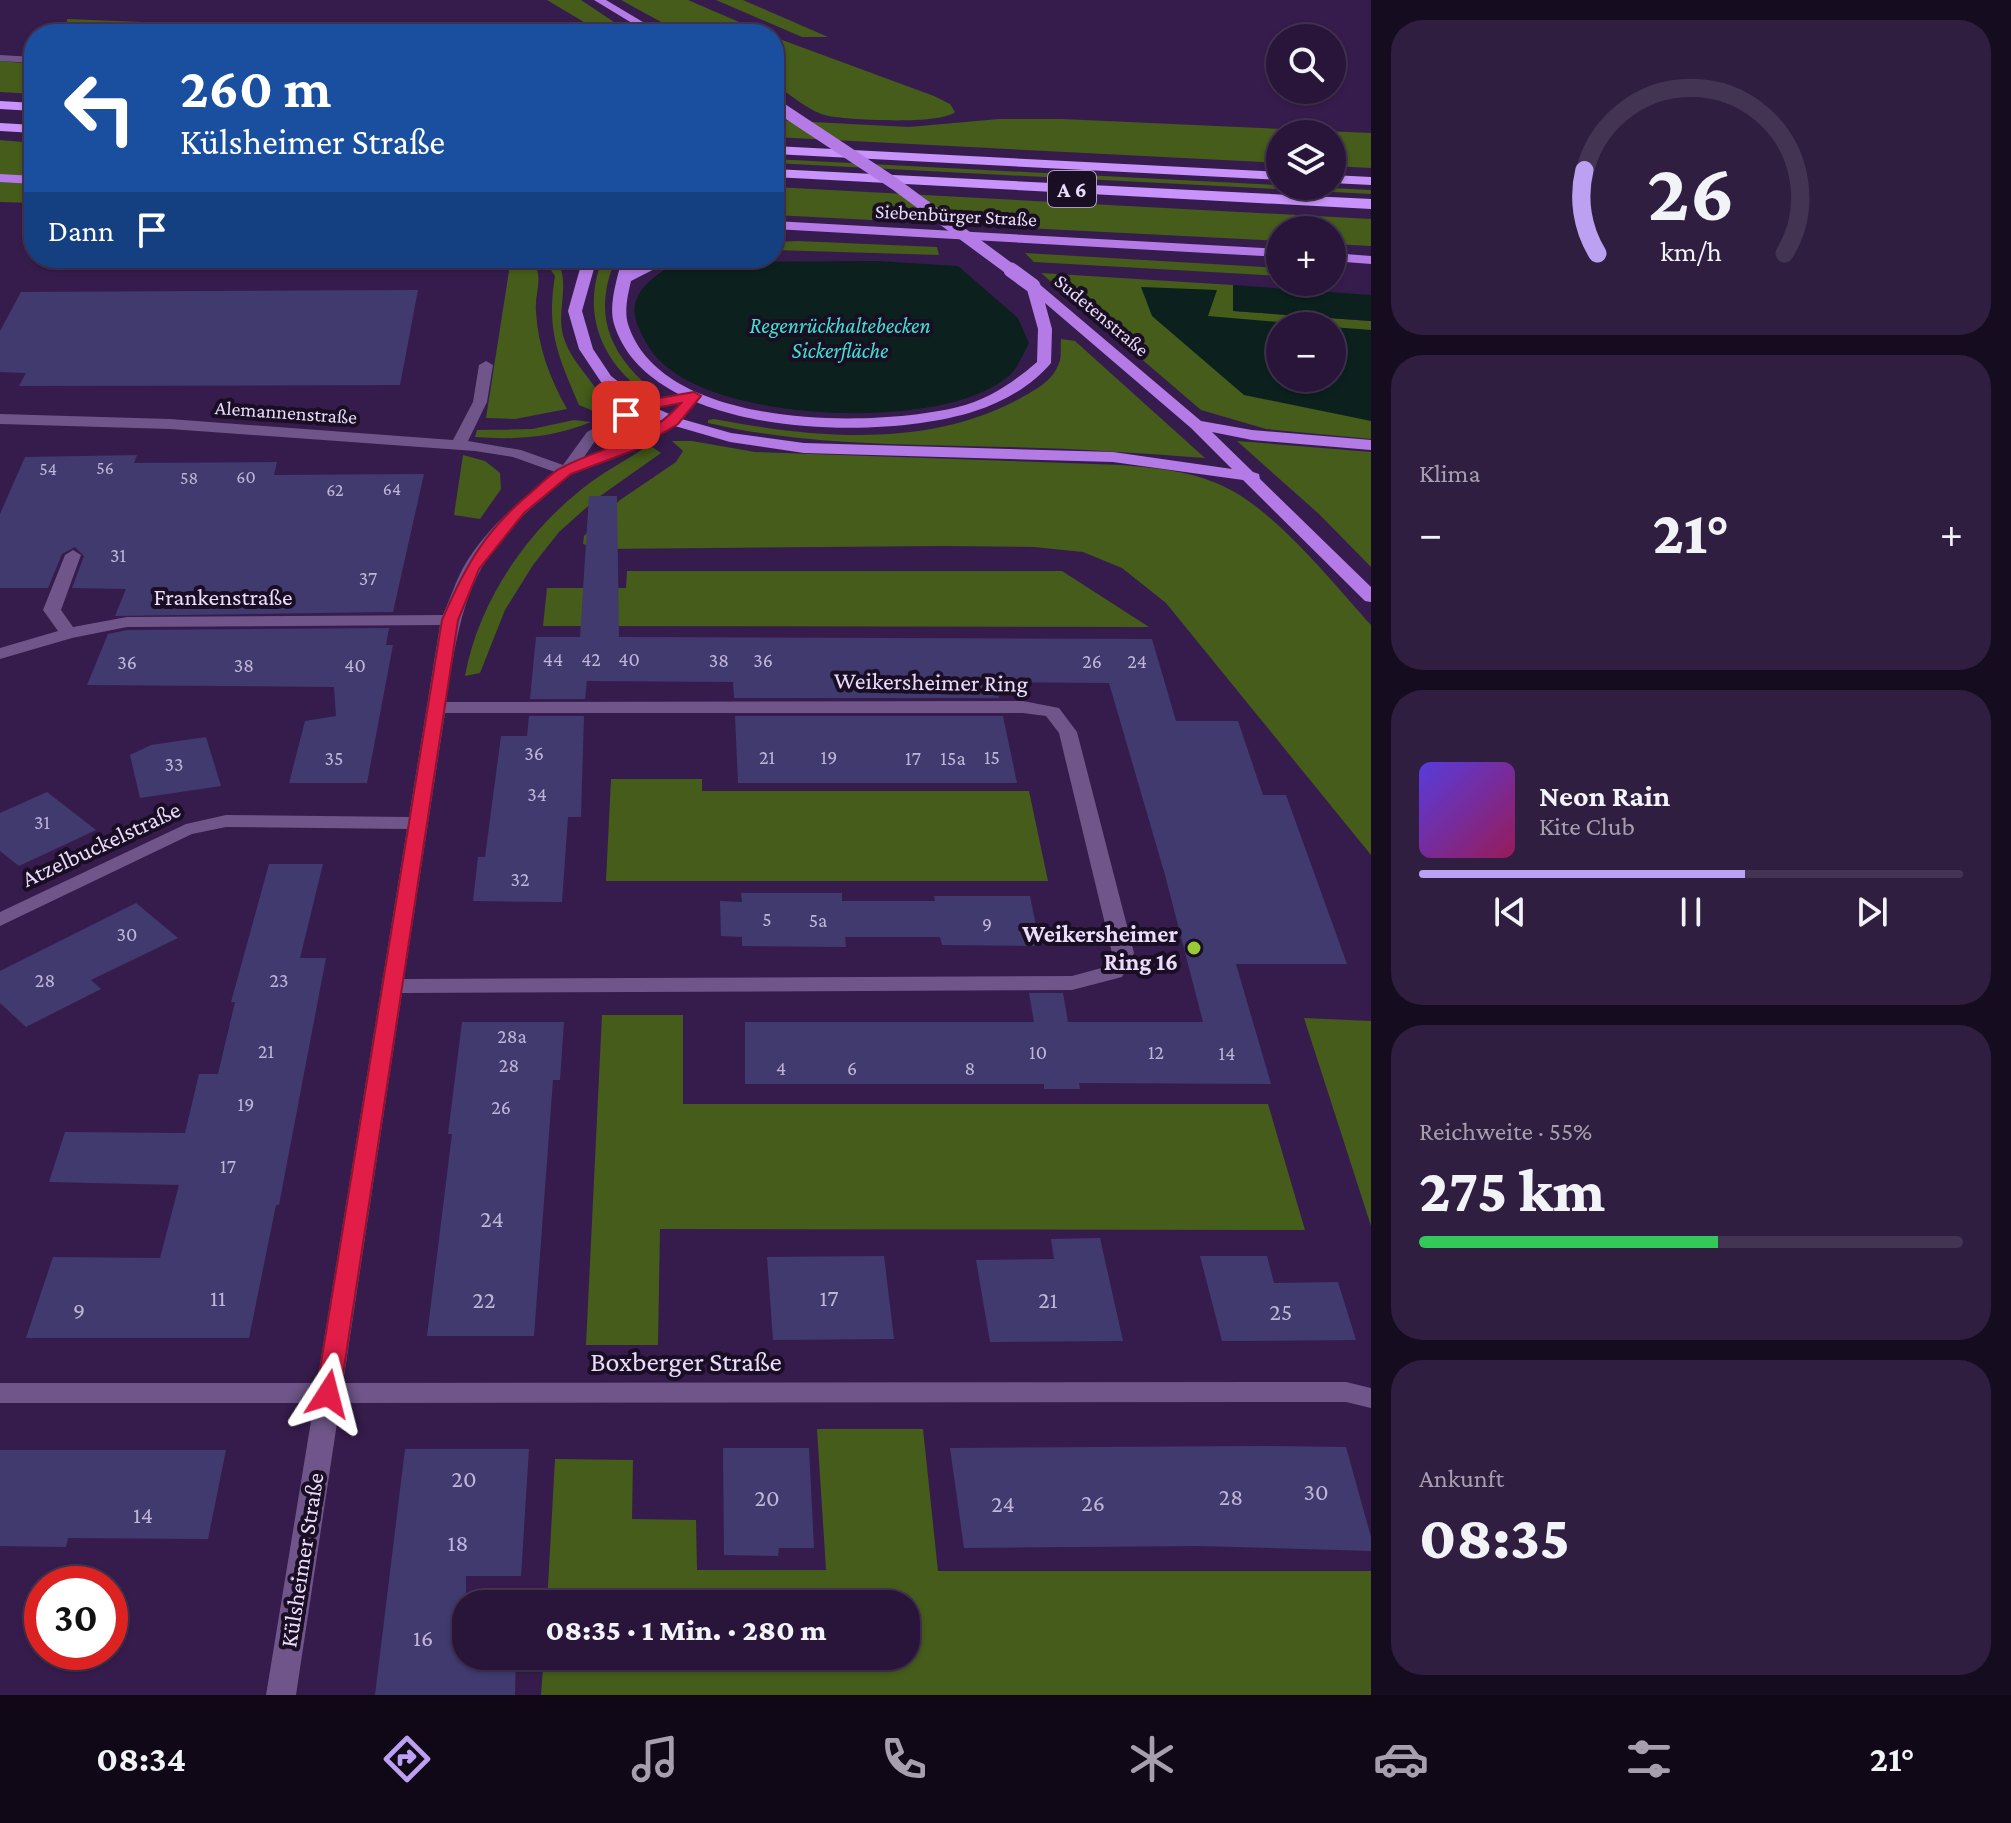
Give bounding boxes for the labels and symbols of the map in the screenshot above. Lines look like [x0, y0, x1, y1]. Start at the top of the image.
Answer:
road number: A 6 [1048, 171, 1096, 207]
street label: Siebenbürger Straße [875, 200, 1038, 231]
street label: Sudetenstraße [1051, 269, 1154, 361]
water label: Regenrückhaltebecken Sickerfläche [749, 313, 931, 363]
pin [592, 381, 660, 449]
street label: Alemannenstraße [214, 396, 358, 428]
house number: 56 [96, 458, 114, 478]
house number: 54 [39, 459, 57, 479]
house number: 60 [236, 467, 256, 487]
house number: 58 [180, 468, 198, 488]
house number: 64 [383, 479, 401, 499]
house number: 62 [326, 480, 344, 500]
house number: 31 [110, 544, 126, 566]
house number: 37 [359, 567, 377, 589]
street label: Frankenstraße [154, 583, 292, 610]
house number: 44 [543, 648, 563, 670]
house number: 42 [581, 648, 601, 670]
house number: 40 [618, 648, 640, 670]
house number: 38 [709, 649, 729, 671]
house number: 36 [753, 649, 773, 671]
house number: 26 [1082, 650, 1102, 672]
house number: 24 [1127, 650, 1147, 672]
house number: 36 [117, 651, 137, 673]
house number: 38 [234, 654, 254, 676]
house number: 40 [344, 654, 366, 676]
street label: Weikersheimer Ring [834, 666, 1029, 697]
house number: 36 [524, 742, 544, 764]
house number: 21 [759, 746, 775, 768]
house number: 19 [821, 746, 837, 768]
house number: 15 [984, 746, 1000, 768]
house number: 35 [325, 747, 343, 769]
house number: 17 [905, 747, 921, 769]
house number: 15a [940, 747, 966, 769]
house number: 33 [165, 753, 183, 775]
house number: 34 [527, 783, 547, 805]
street label: Atzelbuckelstraße [17, 795, 184, 892]
house number: 31 [34, 811, 50, 833]
house number: 32 [511, 868, 529, 890]
house number: 5 [762, 908, 772, 930]
house number: 5a [809, 909, 827, 931]
house number: 9 [982, 913, 992, 935]
place label: Weikersheimer Ring 16 [1021, 920, 1178, 975]
house number: 30 [117, 923, 137, 945]
marker: Weikersheimer Ring 16 [1185, 939, 1203, 957]
house number: 28 [35, 969, 55, 991]
house number: 23 [269, 969, 289, 991]
house number: 28a [497, 1025, 527, 1047]
house number: 21 [258, 1040, 274, 1062]
house number: 10 [1029, 1041, 1047, 1063]
house number: 12 [1148, 1041, 1164, 1063]
house number: 14 [1219, 1042, 1235, 1064]
house number: 28 [499, 1054, 519, 1076]
house number: 4 [776, 1057, 786, 1079]
house number: 6 [847, 1057, 857, 1079]
house number: 8 [965, 1057, 975, 1079]
house number: 19 [238, 1093, 254, 1115]
house number: 26 [491, 1096, 511, 1118]
house number: 17 [220, 1155, 236, 1177]
house number: 24 [480, 1205, 504, 1232]
house number: 11 [210, 1284, 226, 1311]
house number: 17 [819, 1284, 839, 1311]
house number: 22 [473, 1286, 495, 1313]
house number: 21 [1038, 1286, 1058, 1313]
house number: 9 [73, 1297, 85, 1324]
house number: 25 [1270, 1298, 1292, 1325]
street label: Boxberger Straße [590, 1346, 782, 1377]
position arrow [286, 1352, 370, 1436]
house number: 20 [451, 1465, 477, 1492]
street label: Külsheimer Straße [274, 1471, 329, 1649]
house number: 30 [1304, 1478, 1328, 1505]
house number: 28 [1219, 1483, 1243, 1510]
house number: 20 [754, 1484, 780, 1511]
house number: 26 [1081, 1489, 1105, 1516]
house number: 24 [991, 1490, 1015, 1517]
house number: 14 [133, 1501, 153, 1528]
house number: 18 [448, 1529, 468, 1556]
speed limit sign: 30 [24, 1566, 128, 1670]
house number: 16 [413, 1624, 433, 1651]

